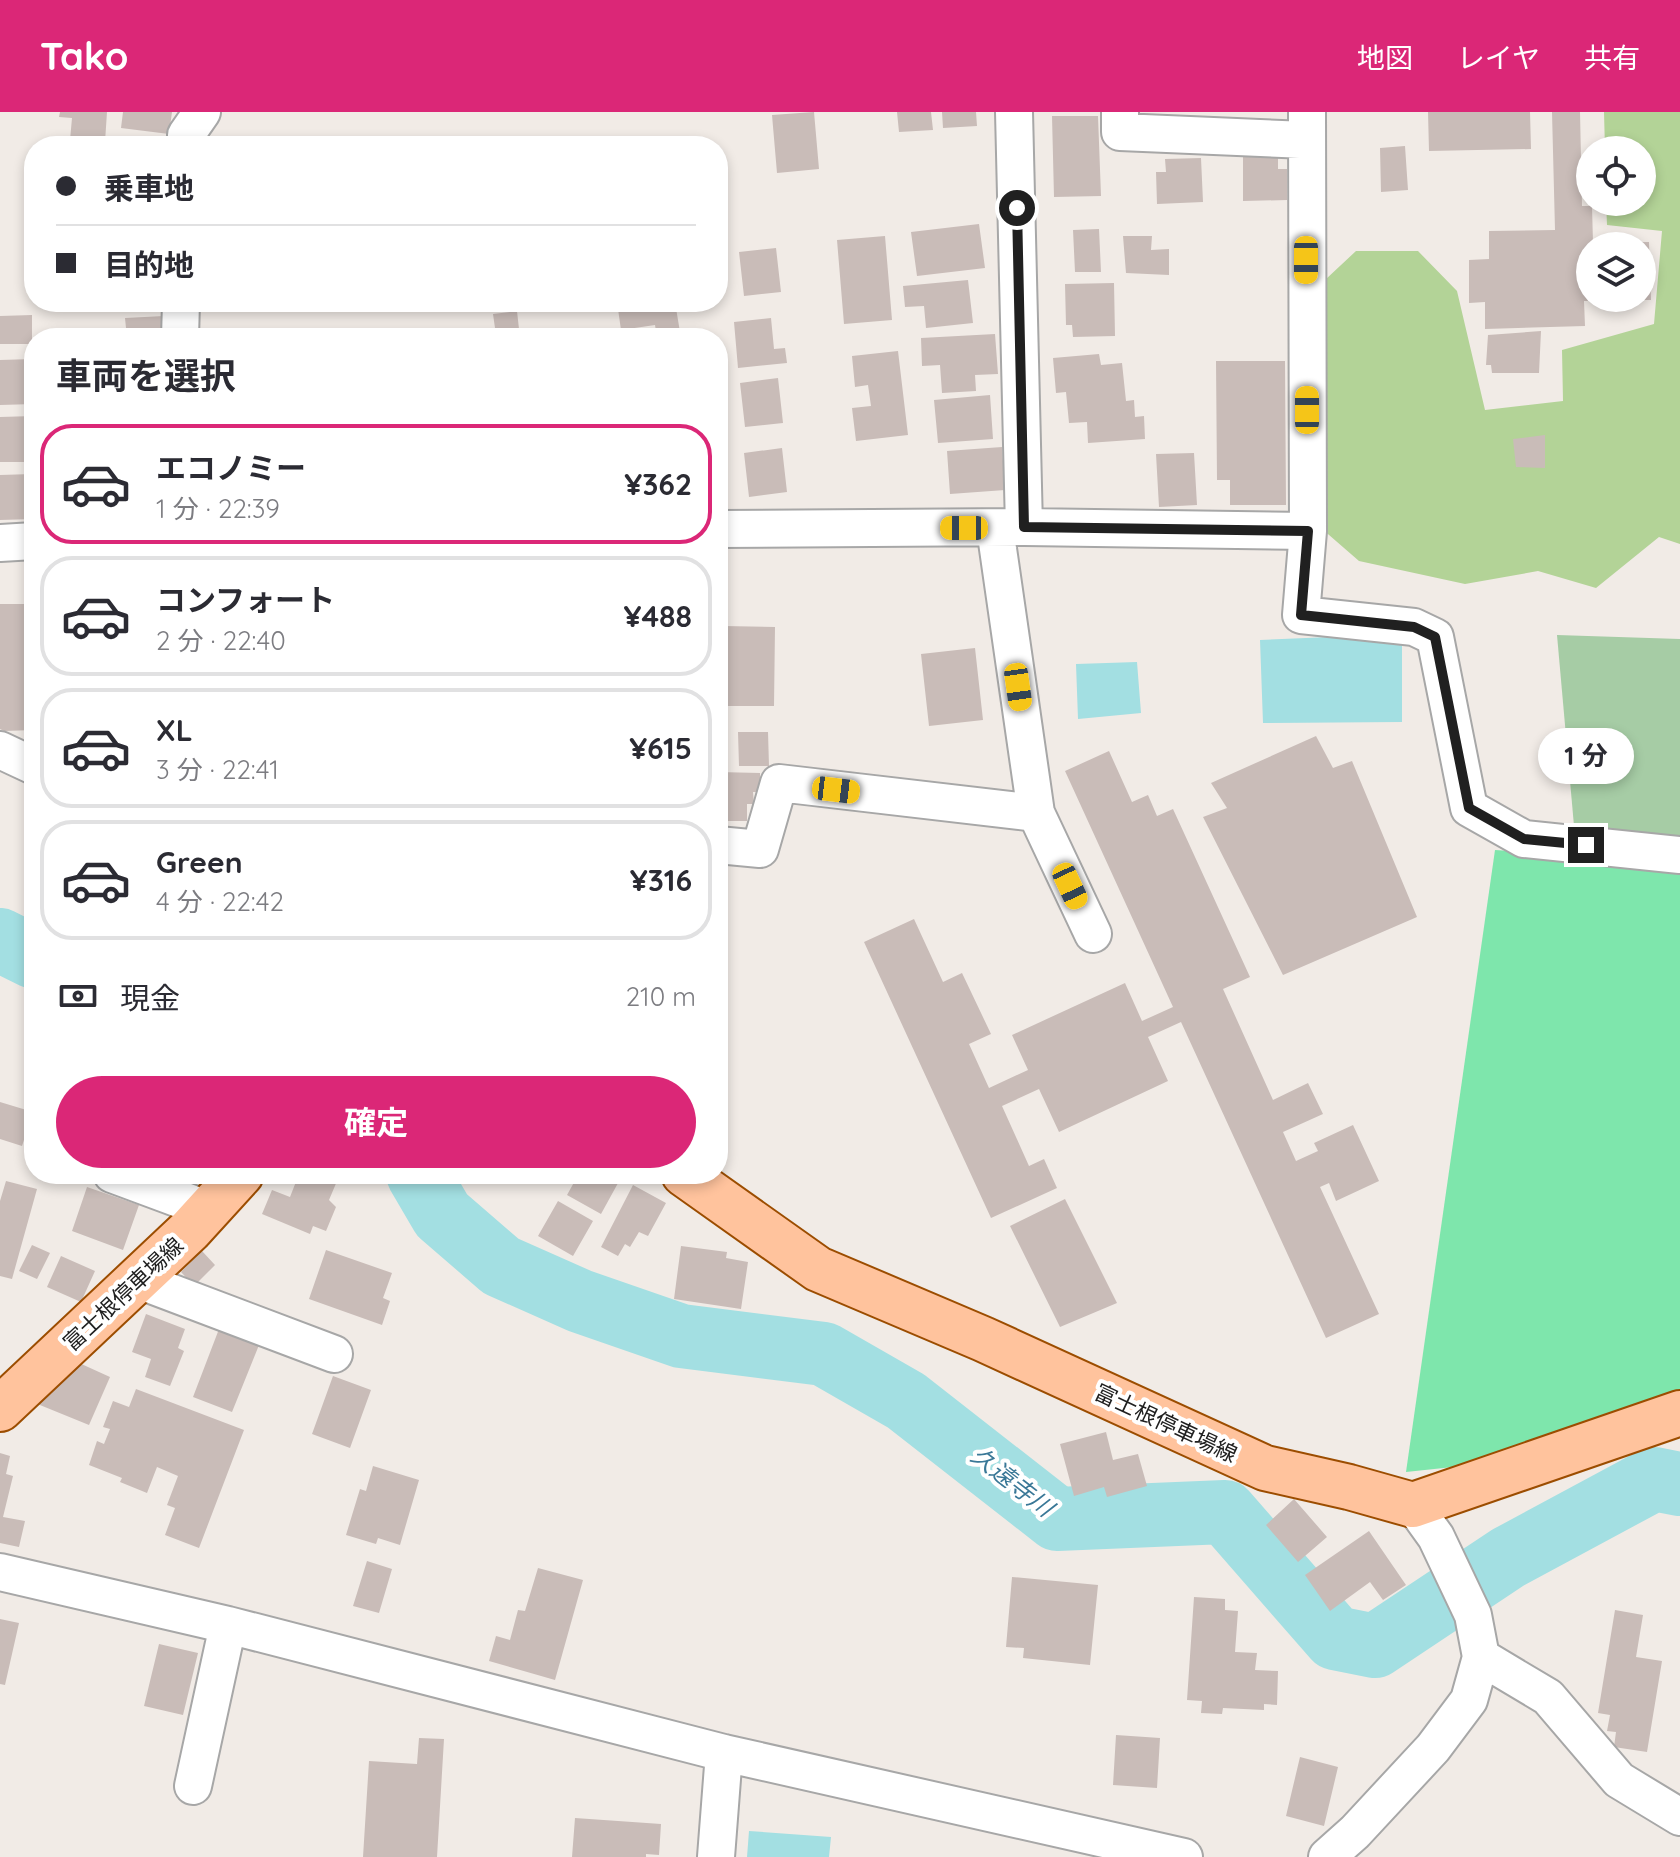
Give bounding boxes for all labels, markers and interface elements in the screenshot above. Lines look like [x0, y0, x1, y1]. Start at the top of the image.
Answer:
text: Tako [40, 32, 128, 80]
text: 地図 [1357, 40, 1413, 75]
text: レイヤ [1457, 40, 1540, 75]
text: 共有 [1584, 40, 1640, 75]
map controls [1576, 136, 1656, 312]
button: locate [1576, 136, 1656, 216]
text: 乗車地 [104, 169, 194, 207]
route start [999, 190, 1035, 226]
button: layers [1576, 232, 1656, 312]
car [1294, 236, 1318, 284]
text: 目的地 [104, 246, 194, 284]
text: 車両を選択 [56, 353, 236, 398]
car [1295, 386, 1319, 434]
icon: car [60, 448, 132, 520]
text: エコノミー [156, 449, 306, 487]
text: ¥362 [624, 465, 692, 503]
text: 1 分 · 22:39 [156, 492, 280, 525]
car [940, 516, 988, 540]
icon: car [60, 580, 132, 652]
text: コンフォート [156, 581, 335, 619]
text: ¥488 [624, 597, 692, 635]
text: 2 分 · 22:40 [156, 624, 286, 657]
car [1003, 662, 1033, 712]
text: XL [156, 711, 193, 749]
icon: car [60, 712, 132, 784]
text: ¥615 [629, 729, 692, 767]
callout: 1 分 [1538, 729, 1634, 785]
text: 1 分 [1564, 739, 1608, 772]
text: 3 分 · 22:41 [156, 753, 279, 786]
car [811, 775, 861, 805]
route end [1568, 827, 1604, 863]
text: Green [156, 843, 243, 881]
icon: car [60, 844, 132, 916]
car [1049, 859, 1091, 913]
text: ¥316 [630, 861, 692, 899]
text: 4 分 · 22:42 [156, 885, 284, 918]
icon: cash [56, 974, 100, 1018]
text: 現金 [120, 979, 180, 1017]
text: 210 m [626, 980, 696, 1013]
button: 確定 [56, 1076, 696, 1168]
street label: 富士根停車場線 [57, 1231, 189, 1357]
street label: 富士根停車場線 [1090, 1378, 1242, 1468]
water label: 久遠寺川 [966, 1440, 1062, 1524]

